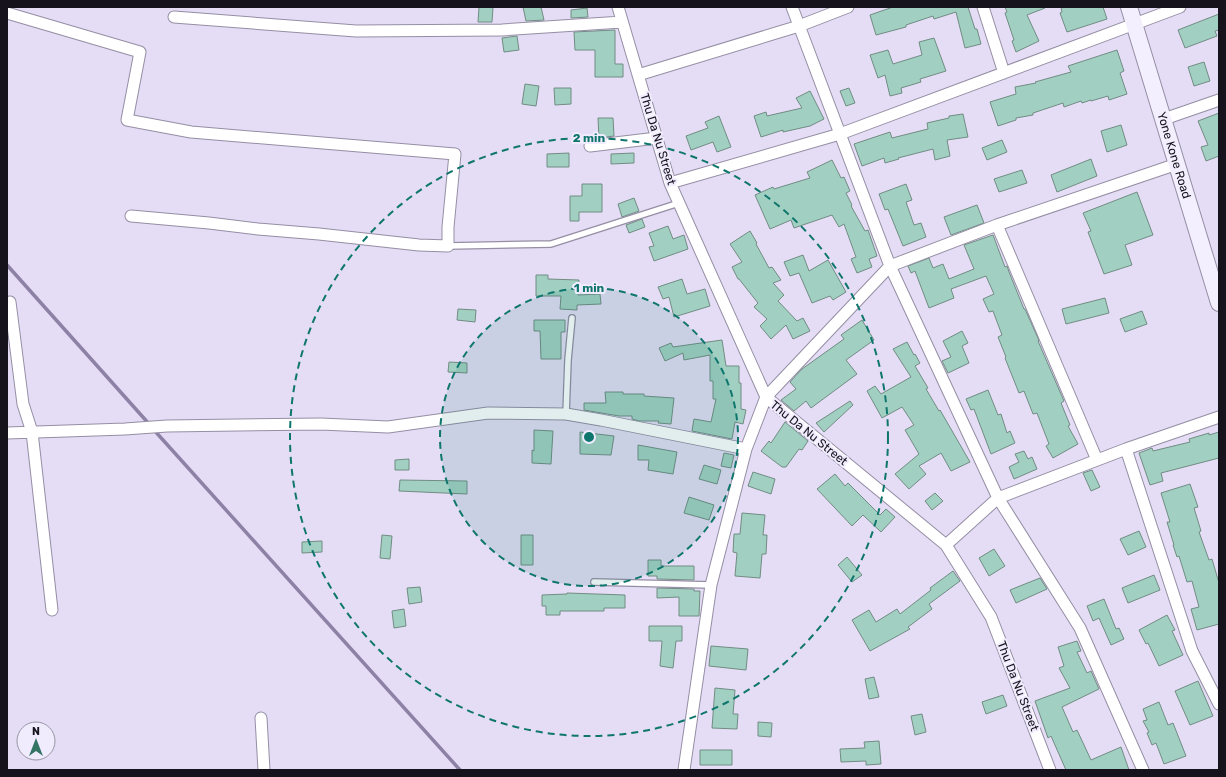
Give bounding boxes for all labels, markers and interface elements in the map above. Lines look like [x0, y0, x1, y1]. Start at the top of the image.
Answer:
street label: Thu Da Nu Street [637, 91, 679, 187]
street label: Yone Kone Road [1154, 110, 1194, 200]
text: 2 min [573, 131, 606, 145]
text: 1 min [574, 281, 605, 295]
street label: Thu Da Nu Street [768, 398, 851, 469]
centre of rings [582, 430, 596, 444]
street label: Thu Da Nu Street [994, 639, 1042, 733]
north arrow [16, 721, 56, 761]
text: N [32, 725, 40, 738]

